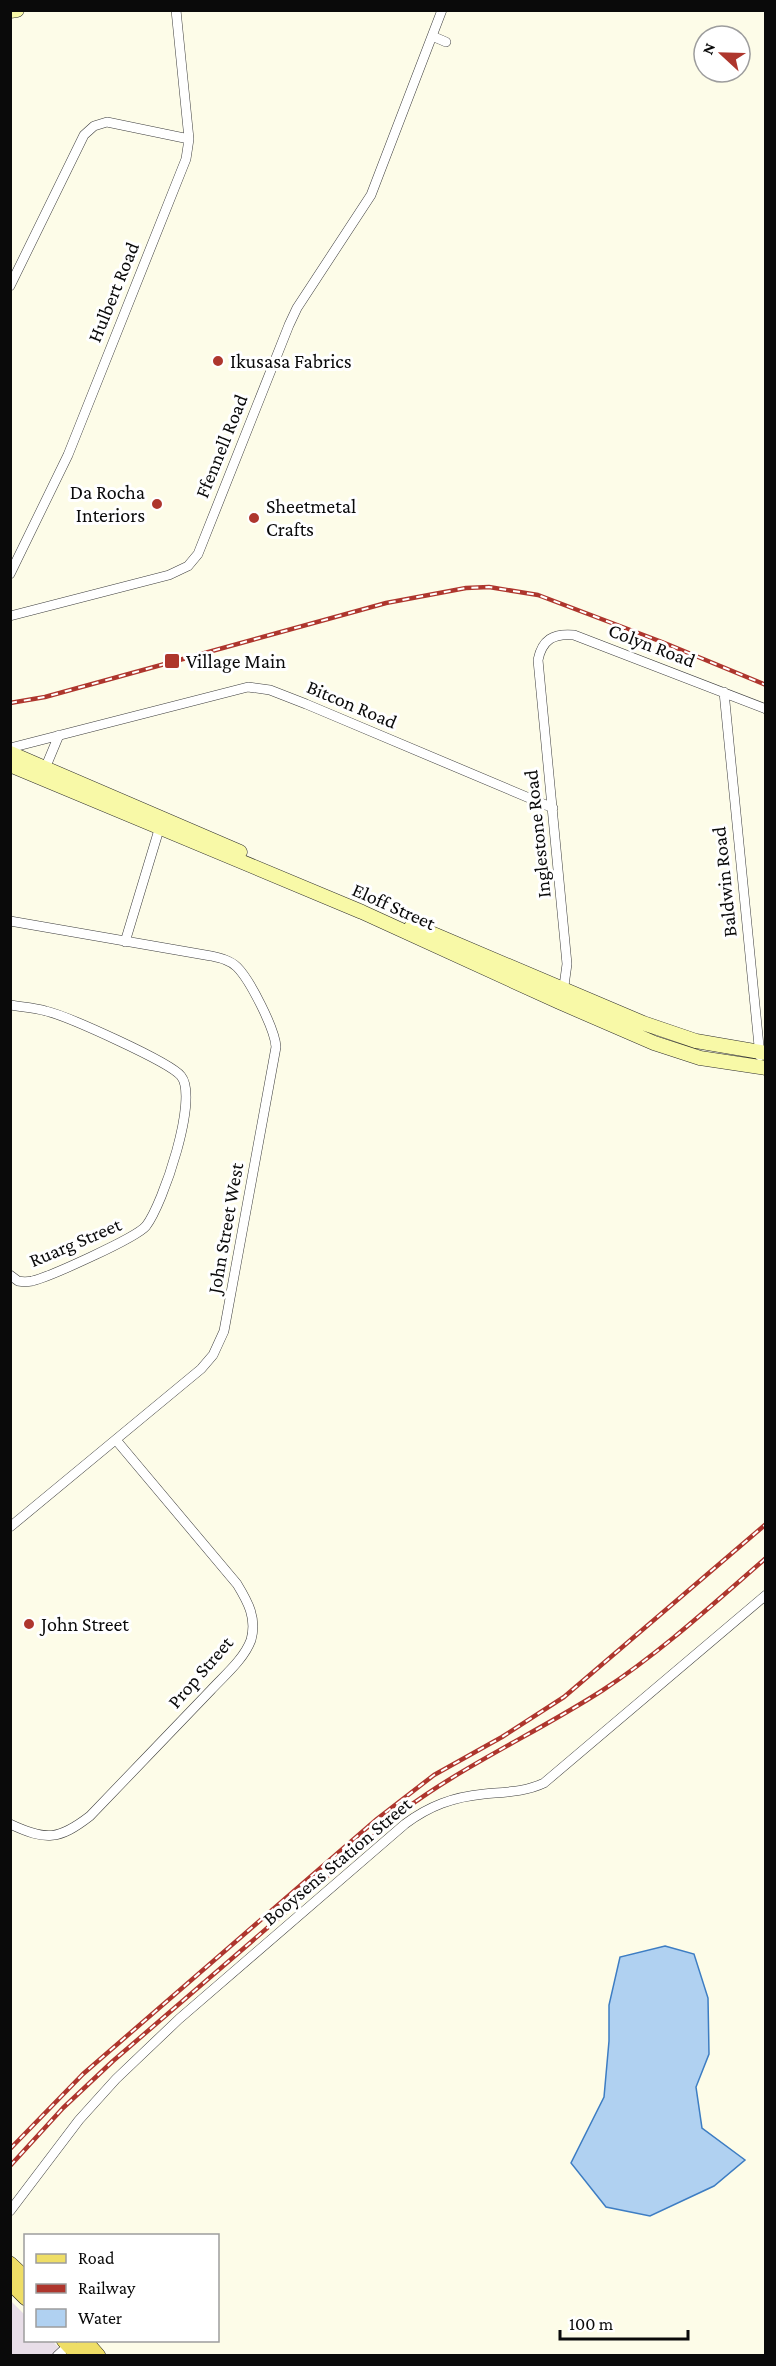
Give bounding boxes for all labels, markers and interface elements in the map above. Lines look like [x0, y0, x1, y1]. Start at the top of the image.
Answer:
north arrow [692, 24, 752, 84]
text: N [699, 40, 719, 57]
street label: Hulbert Road [83, 238, 143, 345]
place label: Ikusasa Fabrics [230, 350, 352, 372]
marker: Ikusasa Fabrics [211, 354, 225, 368]
street label: Ffennell Road [190, 391, 252, 501]
place label: Da Rocha Interiors [70, 481, 145, 526]
place label: Sheetmetal Crafts [266, 495, 356, 540]
marker: Da Rocha Interiors [150, 497, 164, 511]
marker: Sheetmetal Crafts [247, 511, 261, 525]
street label: Colyn Road [605, 618, 699, 673]
place label: Village Main [186, 650, 286, 673]
marker: Village Main [163, 652, 181, 670]
street label: Bitcon Road [304, 675, 401, 733]
street label: Inglestone Road [519, 768, 556, 899]
street label: Baldwin Road [707, 825, 741, 938]
street label: Eloff Street [349, 878, 439, 934]
street label: John Street West [202, 1160, 248, 1297]
street label: Ruarg Street [26, 1213, 125, 1272]
place label: John Street [39, 1613, 129, 1636]
marker: John Street [22, 1617, 36, 1631]
street label: Prop Street [163, 1631, 238, 1713]
street label: Booysens Station Street [258, 1792, 417, 1930]
legend [24, 2234, 219, 2342]
text: Road [78, 2248, 115, 2268]
text: Railway [78, 2278, 136, 2298]
scale bar [560, 2303, 688, 2341]
text: Water [78, 2308, 123, 2328]
text: 100 m [569, 2314, 614, 2334]

